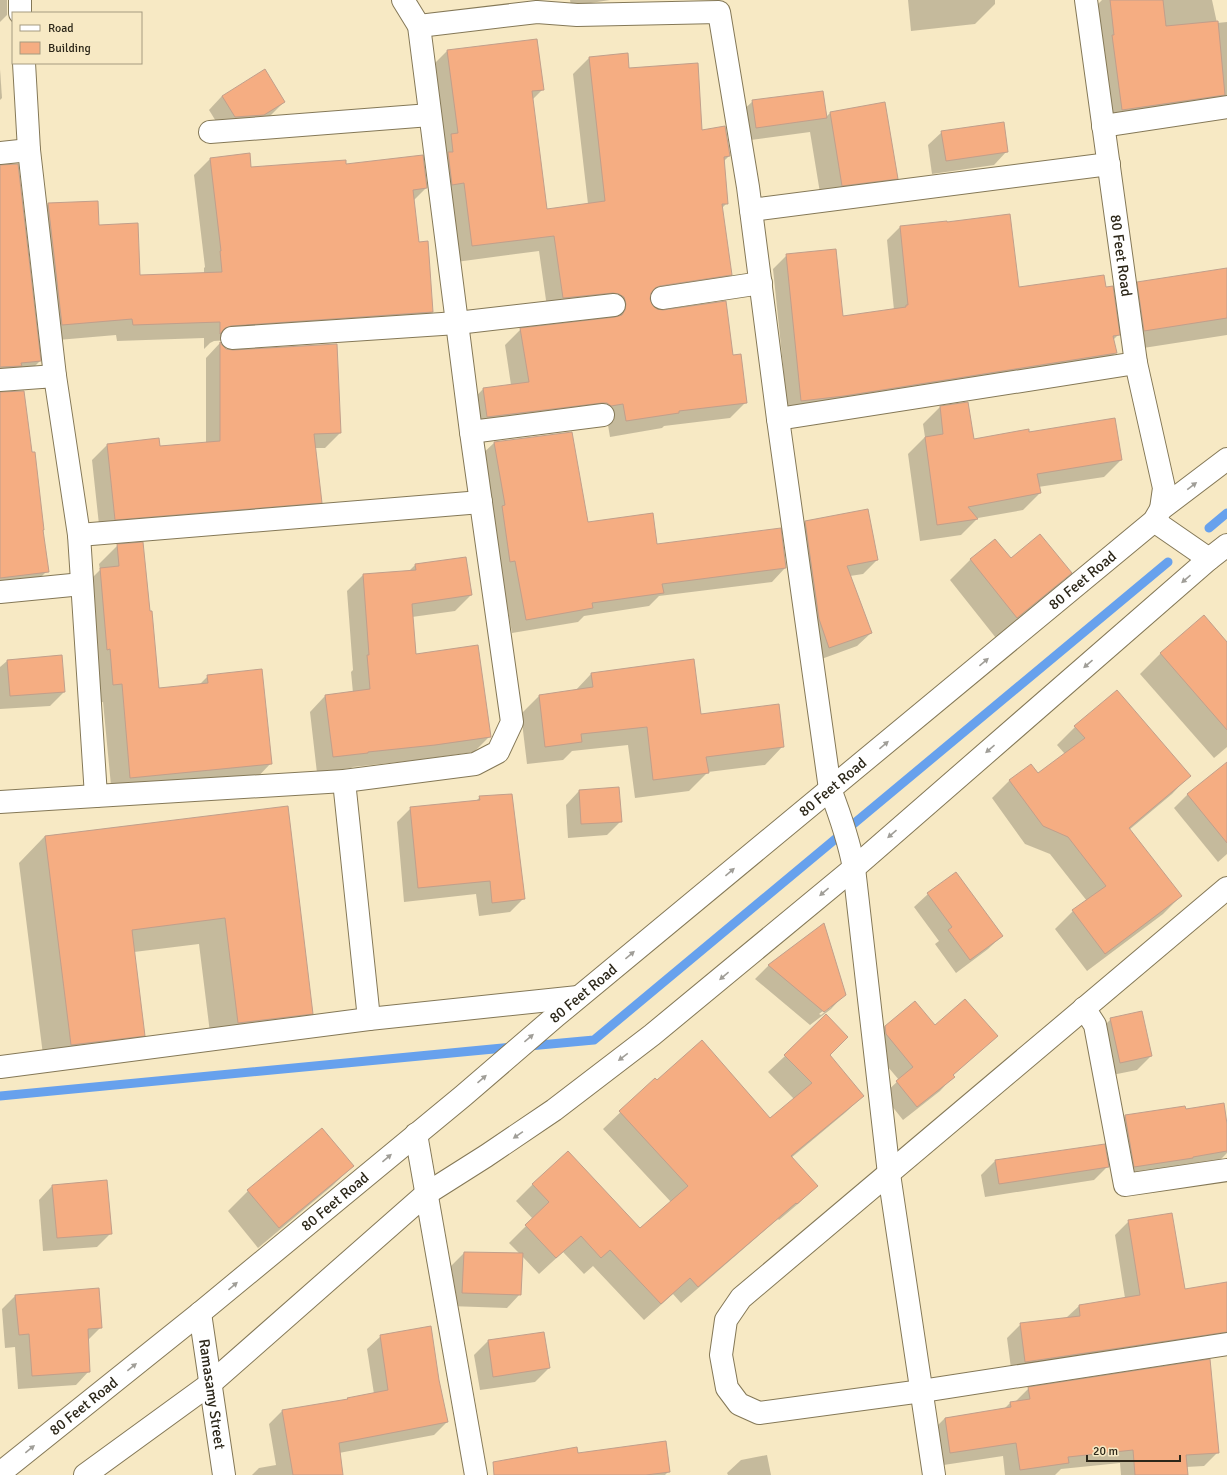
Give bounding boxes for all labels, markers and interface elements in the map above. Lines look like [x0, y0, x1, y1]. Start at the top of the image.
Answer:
legend [12, 12, 142, 64]
text: Road [48, 21, 74, 36]
text: Building [48, 41, 91, 56]
street label: 80 Feet Road [1107, 213, 1136, 298]
one-way arrow [1186, 481, 1197, 490]
street label: 80 Feet Road [1045, 547, 1120, 614]
one-way arrow [1181, 574, 1191, 583]
one-way arrow [979, 657, 989, 666]
one-way arrow [1083, 659, 1093, 669]
one-way arrow [879, 740, 889, 749]
one-way arrow [984, 745, 995, 754]
street label: 80 Feet Road [795, 754, 870, 820]
one-way arrow [886, 830, 897, 839]
one-way arrow [724, 868, 735, 877]
one-way arrow [818, 888, 829, 897]
one-way arrow [624, 951, 635, 959]
street label: 80 Feet Road [546, 960, 621, 1027]
one-way arrow [718, 971, 729, 980]
one-way arrow [524, 1034, 535, 1043]
one-way arrow [617, 1053, 628, 1062]
one-way arrow [477, 1074, 488, 1083]
one-way arrow [513, 1131, 523, 1139]
one-way arrow [381, 1153, 392, 1162]
street label: 80 Feet Road [297, 1168, 373, 1235]
one-way arrow [227, 1281, 238, 1290]
street label: Ramasamy Street [195, 1338, 229, 1451]
one-way arrow [126, 1363, 137, 1372]
street label: 80 Feet Road [46, 1373, 121, 1439]
scale bar [1087, 1437, 1180, 1463]
one-way arrow [25, 1444, 36, 1453]
text: 20 m [1093, 1444, 1118, 1459]

